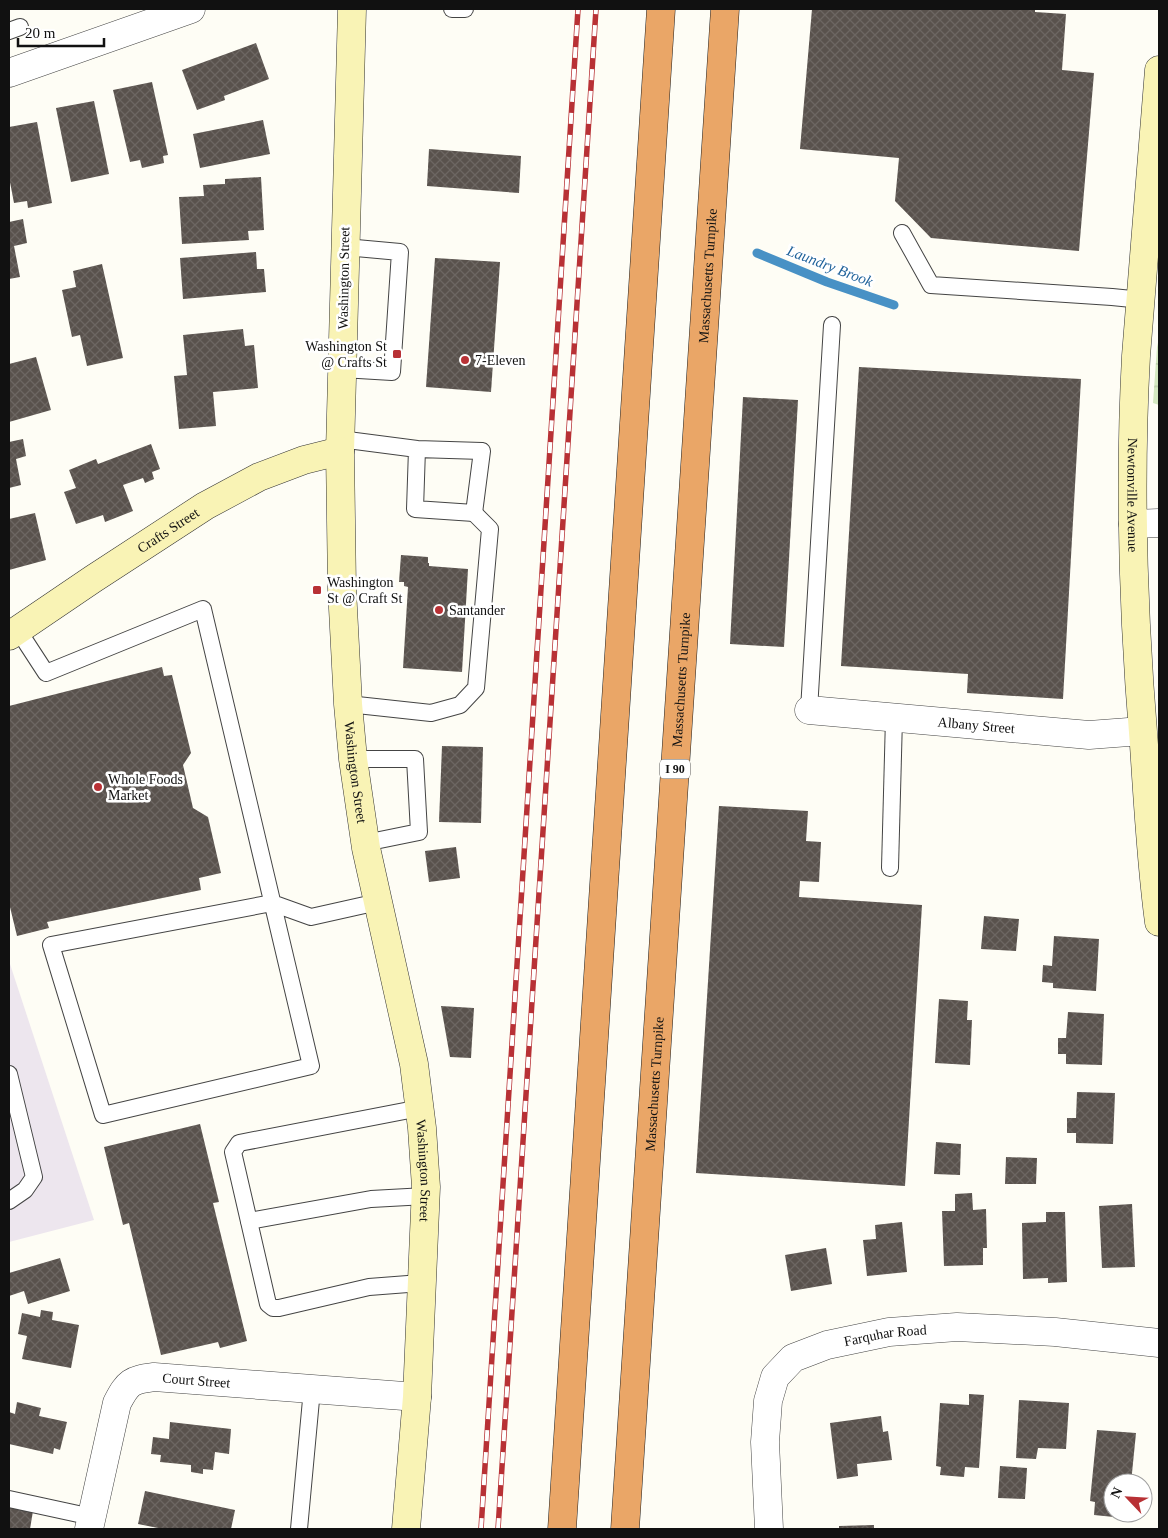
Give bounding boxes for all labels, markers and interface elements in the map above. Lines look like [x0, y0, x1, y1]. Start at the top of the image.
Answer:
scale bar [18, 15, 104, 47]
text: 20 m [25, 25, 56, 41]
street label: Massachusetts Turnpike [696, 208, 719, 344]
street label: Washington Street [336, 226, 352, 329]
water label: Laundry Brook [784, 242, 876, 290]
place label: Washington St @ Crafts St [305, 339, 387, 370]
marker: Washington St @ Crafts St [391, 348, 403, 360]
place label: 7-Eleven [475, 353, 526, 368]
marker: 7-Eleven [459, 354, 471, 366]
street label: Newtonville Avenue [1125, 438, 1141, 552]
street label: Crafts Street [134, 505, 202, 556]
place label: Washington St @ Craft St [327, 575, 403, 606]
marker: Washington St @ Craft St [311, 584, 323, 596]
place label: Santander [449, 603, 505, 618]
marker: Santander [433, 604, 445, 616]
street label: Massachusetts Turnpike [669, 612, 693, 748]
street label: Albany Street [937, 714, 1016, 736]
street label: Washington Street [342, 721, 370, 824]
road number: I 90 [660, 760, 690, 779]
place label: Whole Foods Market [108, 772, 183, 803]
marker: Whole Foods Market [92, 781, 104, 793]
street label: Massachusetts Turnpike [642, 1016, 666, 1152]
street label: Washington Street [413, 1118, 434, 1222]
street label: Farquhar Road [842, 1322, 927, 1349]
street label: Court Street [162, 1370, 231, 1390]
north arrow [1103, 1473, 1153, 1523]
text: N [1108, 1485, 1126, 1500]

